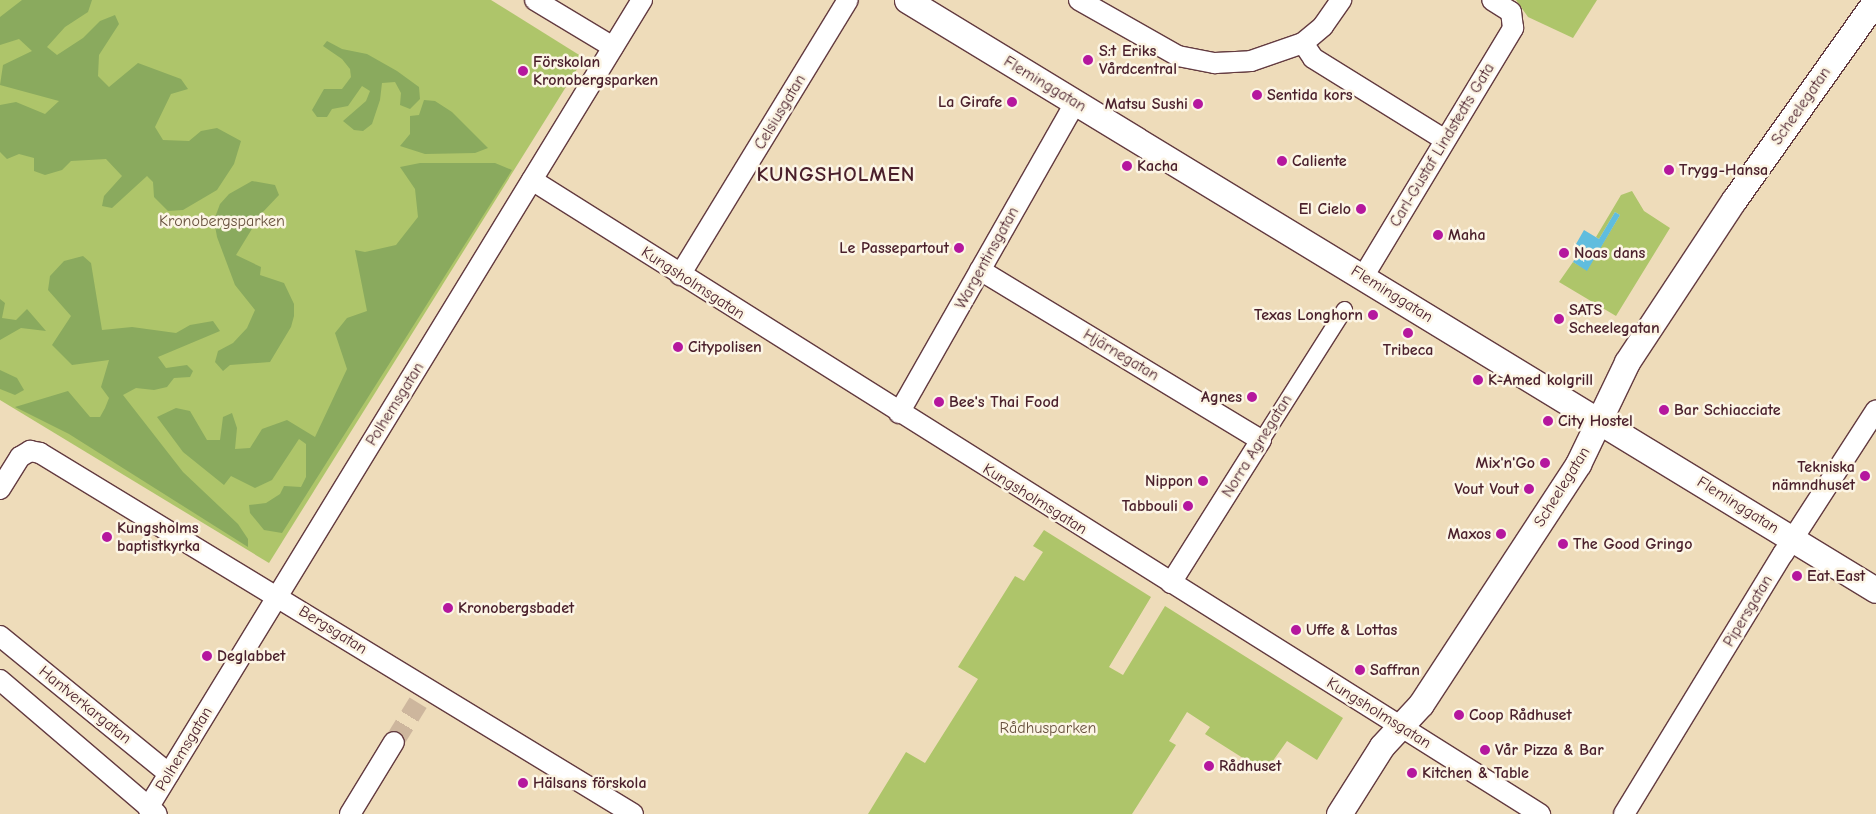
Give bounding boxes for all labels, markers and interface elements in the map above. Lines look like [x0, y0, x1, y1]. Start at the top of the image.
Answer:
place label: S:t Eriks Vårdcentral [1099, 41, 1177, 79]
place label: Förskolan Kronobergsparken [533, 52, 658, 90]
street label: Fleminggatan [1000, 52, 1090, 116]
marker: S:t Eriks Vårdcentral [1081, 53, 1095, 67]
street label: Carl-Gustaf Lindstedts Gata [1385, 60, 1499, 230]
street label: Scheelegatan [1767, 63, 1835, 149]
marker: Förskolan Kronobergsparken [517, 65, 529, 77]
street label: Celsiusgatan [750, 71, 810, 153]
place label: Sentida kors [1267, 85, 1353, 105]
marker: Sentida kors [1251, 89, 1263, 101]
place label: La Girafe [938, 92, 1002, 112]
place label: Matsu Sushi [1105, 94, 1188, 114]
marker: La Girafe [1006, 96, 1018, 108]
marker: Matsu Sushi [1192, 98, 1204, 110]
place label: Caliente [1292, 151, 1347, 171]
marker: Caliente [1276, 155, 1288, 167]
place label: Kacha [1137, 156, 1178, 176]
marker: Kacha [1121, 160, 1133, 172]
place label: Trygg-Hansa [1679, 160, 1768, 180]
district label: KUNGSHOLMEN [755, 161, 917, 187]
marker: Trygg-Hansa [1663, 164, 1675, 176]
place label: El Cielo [1299, 199, 1351, 219]
marker: El Cielo [1355, 203, 1367, 215]
street label: Wargentinsgatan [951, 204, 1023, 312]
park label: Kronobergsparken [159, 211, 285, 231]
place label: Maha [1448, 225, 1486, 245]
marker: Maha [1432, 229, 1444, 241]
place label: Le Passepartout [839, 238, 949, 258]
street label: Kungsholmsgatan [638, 242, 748, 324]
marker: Le Passepartout [953, 242, 965, 254]
place label: Noas dans [1574, 243, 1645, 263]
marker: Noas dans [1558, 247, 1570, 259]
street label: Fleminggatan [1348, 261, 1436, 327]
place label: SATS Scheelegatan [1569, 300, 1660, 338]
place label: Texas Longhorn [1254, 305, 1363, 325]
marker: Texas Longhorn [1367, 309, 1379, 321]
marker: SATS Scheelegatan [1553, 313, 1565, 325]
street label: Hjärnegatan [1080, 325, 1162, 385]
marker: Tribeca [1402, 327, 1414, 339]
place label: Citypolisen [688, 337, 762, 357]
place label: Tribeca [1383, 340, 1433, 360]
marker: Citypolisen [672, 341, 684, 353]
street label: Polhemsgatan [362, 359, 428, 449]
place label: K-Amed kolgrill [1488, 370, 1593, 390]
marker: K-Amed kolgrill [1472, 374, 1484, 386]
place label: Agnes [1201, 387, 1242, 407]
street label: Norra Agnegatan [1218, 391, 1296, 501]
marker: Agnes [1246, 391, 1258, 403]
place label: Bee's Thai Food [949, 392, 1059, 412]
marker: Bee's Thai Food [933, 396, 945, 408]
place label: Bar Schiacciate [1674, 400, 1781, 420]
marker: Bar Schiacciate [1658, 404, 1670, 416]
place label: City Hostel [1558, 411, 1633, 431]
marker: City Hostel [1542, 415, 1554, 427]
street label: Scheelegatan [1530, 443, 1594, 531]
place label: Mix'n'Go [1476, 453, 1535, 473]
marker: Mix'n'Go [1539, 457, 1551, 469]
place label: Tekniska nämndhuset [1772, 457, 1855, 495]
street label: Kungsholmsgatan [979, 459, 1091, 539]
marker: Tekniska nämndhuset [1859, 470, 1871, 482]
place label: Nippon [1145, 471, 1193, 491]
street label: Fleminggatan [1694, 472, 1782, 538]
marker: Nippon [1197, 475, 1209, 487]
place label: Vout Vout [1454, 479, 1519, 499]
marker: Vout Vout [1523, 483, 1535, 495]
place label: Tabbouli [1122, 496, 1178, 516]
marker: Tabbouli [1182, 500, 1194, 512]
place label: Kungsholms baptistkyrka [117, 518, 200, 556]
place label: Maxos [1447, 524, 1491, 544]
marker: Maxos [1495, 528, 1507, 540]
marker: Kungsholms baptistkyrka [101, 531, 113, 543]
place label: The Good Gringo [1573, 534, 1693, 554]
marker: The Good Gringo [1557, 538, 1569, 550]
place label: Eat East [1807, 566, 1865, 586]
marker: Eat East [1791, 570, 1803, 582]
street label: Pipersgatan [1719, 572, 1777, 650]
place label: Kronobergsbadet [458, 598, 574, 618]
street label: Bergsgatan [295, 601, 371, 659]
marker: Kronobergsbadet [442, 602, 454, 614]
place label: Uffe & Lottas [1306, 620, 1397, 640]
marker: Uffe & Lottas [1290, 624, 1302, 636]
place label: Deglabbet [217, 646, 285, 666]
marker: Deglabbet [201, 650, 213, 662]
place label: Saffran [1370, 660, 1420, 680]
street label: Hantverkargatan [35, 662, 135, 748]
marker: Saffran [1354, 664, 1366, 676]
street label: Kungsholmsgatan [1323, 673, 1435, 753]
street label: Polhemsgatan [151, 703, 217, 795]
place label: Coop Rådhuset [1469, 705, 1572, 725]
marker: Coop Rådhuset [1453, 709, 1465, 721]
park label: Rådhusparken [1000, 718, 1096, 738]
place label: Vår Pizza & Bar [1495, 740, 1604, 760]
marker: Vår Pizza & Bar [1479, 744, 1491, 756]
place label: Rådhuset [1219, 756, 1281, 776]
marker: Rådhuset [1203, 760, 1215, 772]
place label: Kitchen & Table [1422, 763, 1529, 783]
marker: Kitchen & Table [1406, 767, 1418, 779]
place label: Hälsans förskola [533, 773, 647, 793]
marker: Hälsans förskola [517, 777, 529, 789]

